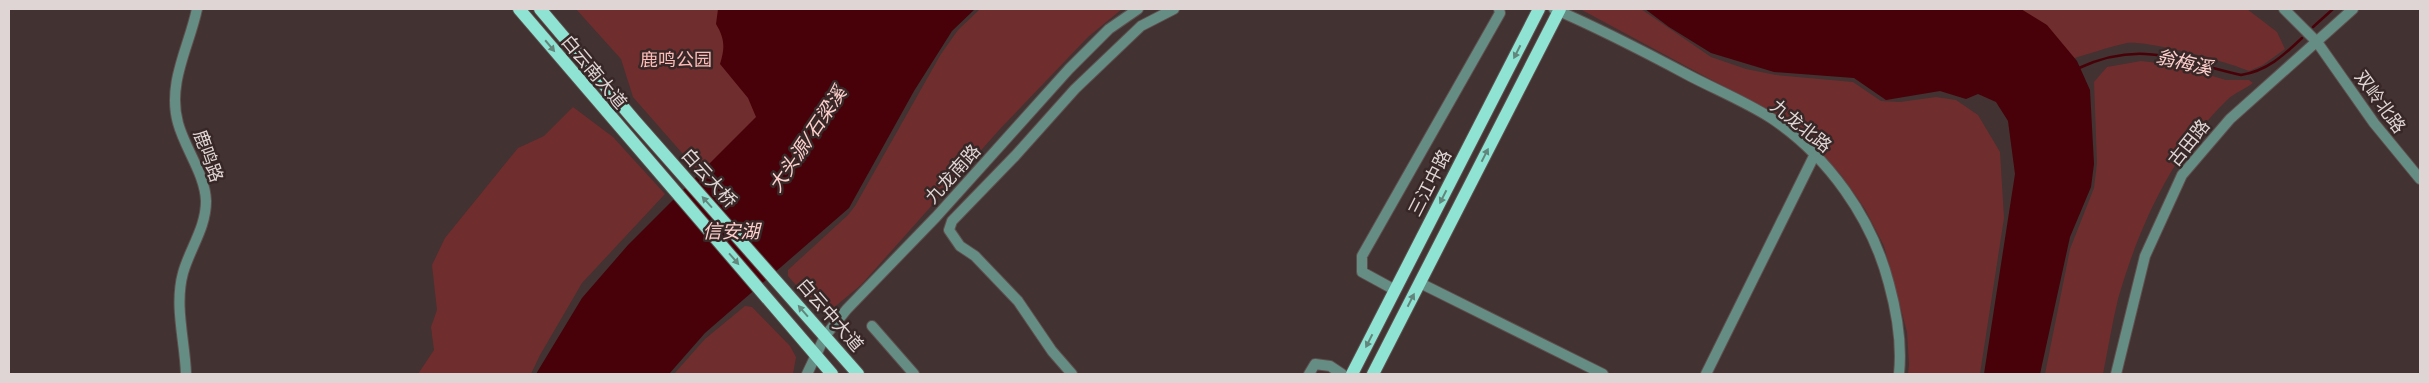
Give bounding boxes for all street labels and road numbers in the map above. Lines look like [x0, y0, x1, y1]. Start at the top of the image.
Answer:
street label: 白云南大道 [557, 30, 631, 113]
street label: 双岭北路 [2351, 66, 2410, 137]
street label: 九龙北路 [1767, 95, 1836, 156]
street label: 古田路 [2163, 115, 2214, 170]
street label: 鹿鸣路 [189, 127, 228, 185]
street label: 九龙南路 [921, 140, 985, 207]
street label: 白云大桥 [677, 144, 741, 211]
street label: 三江中路 [1404, 146, 1455, 220]
street label: 白云中大道 [793, 274, 868, 356]

